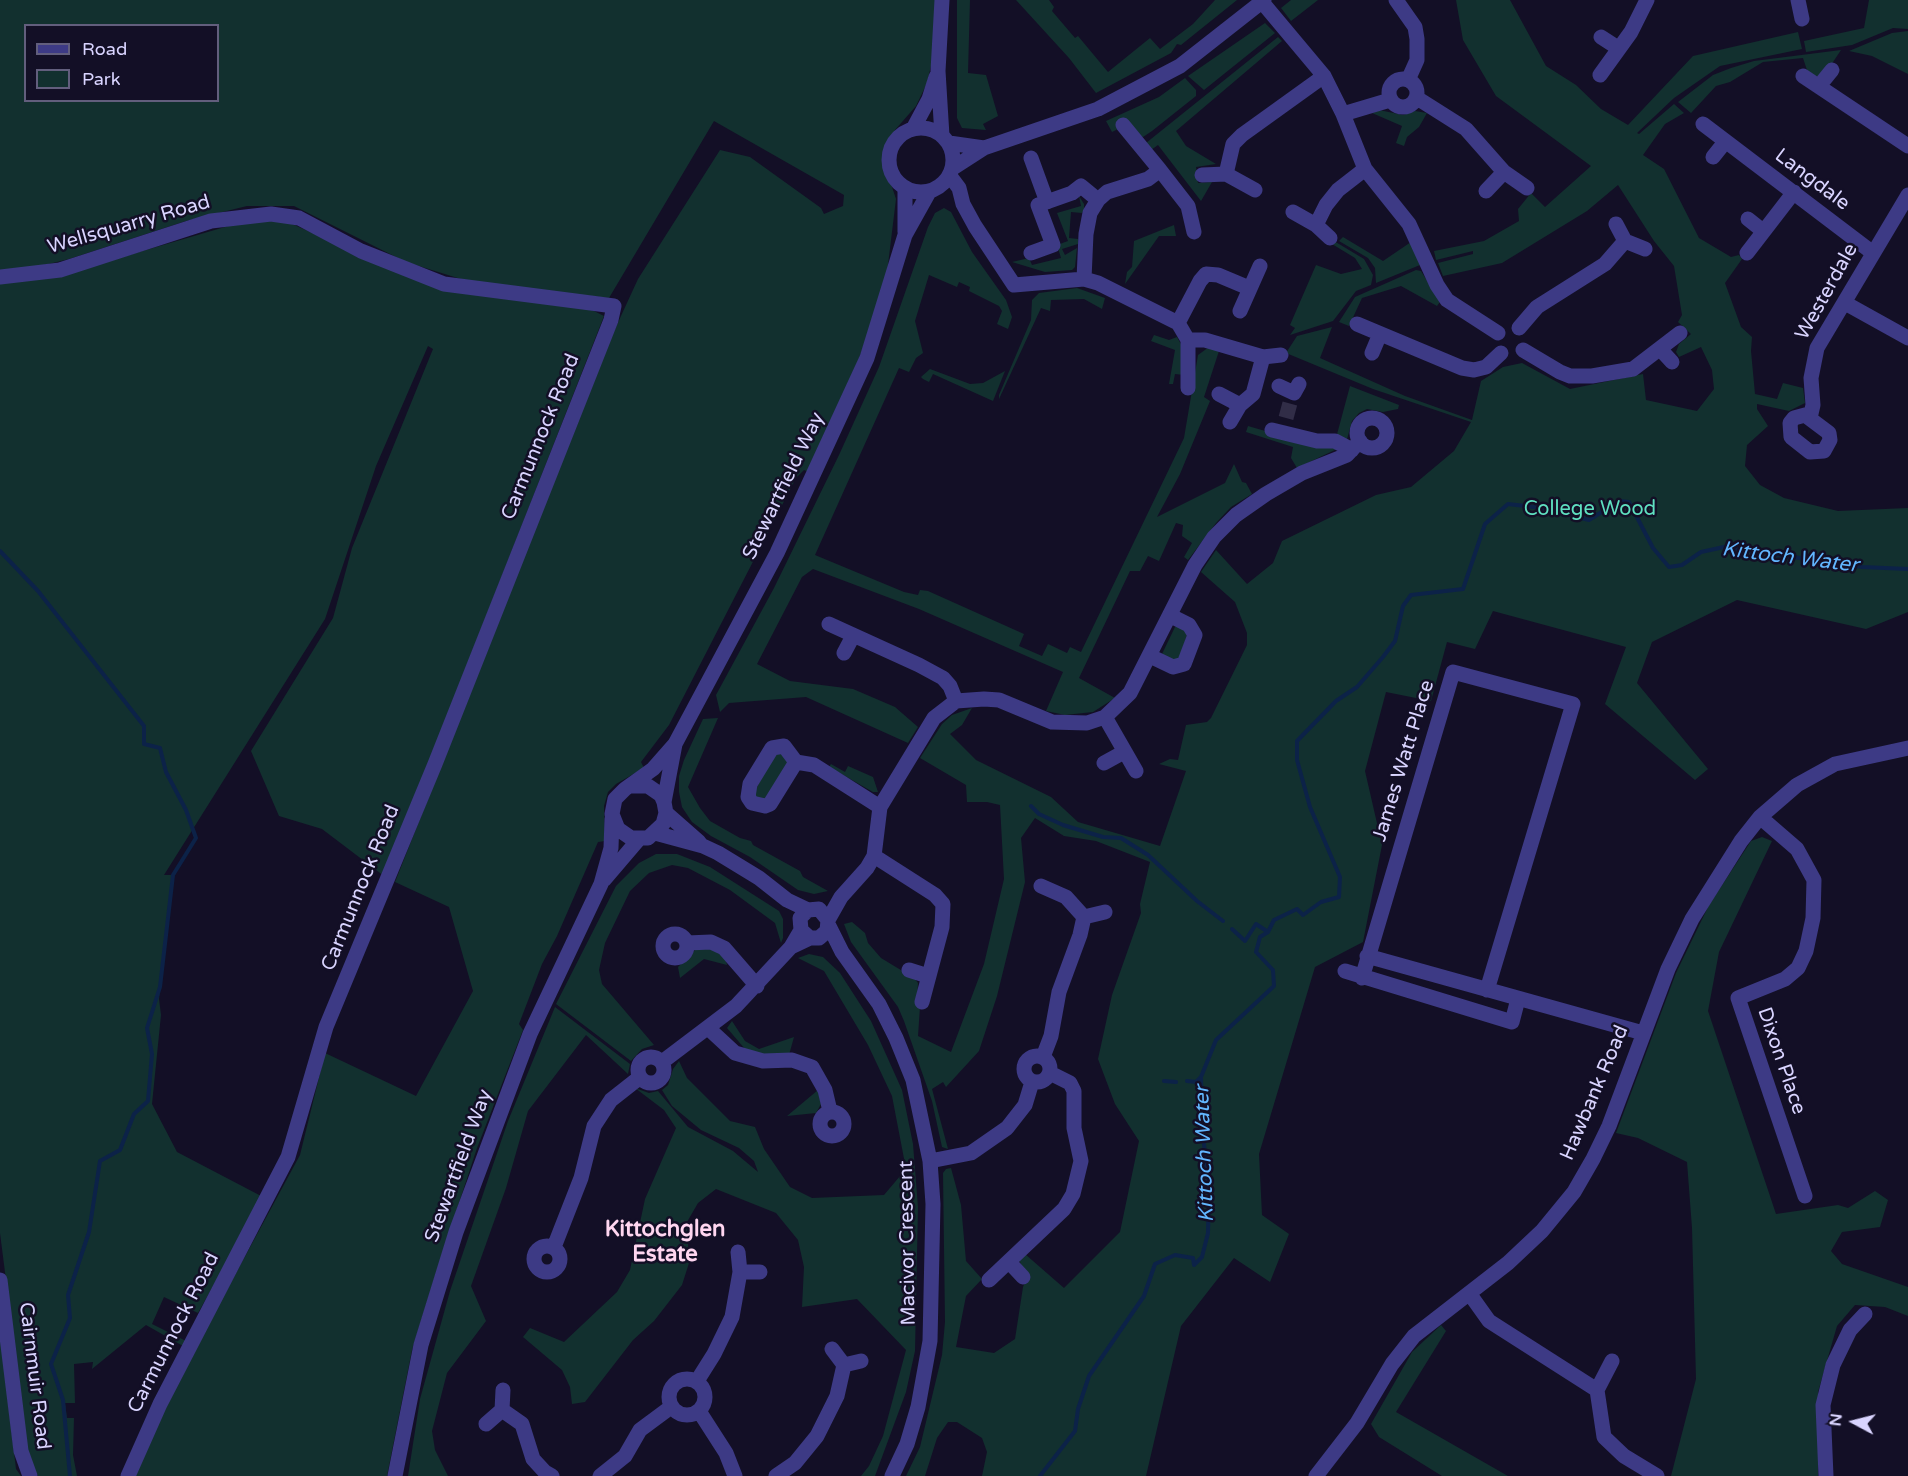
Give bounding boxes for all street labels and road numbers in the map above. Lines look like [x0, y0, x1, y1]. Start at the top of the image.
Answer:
street label: Langdale [1770, 144, 1854, 216]
street label: Wellsquarry Road [45, 190, 213, 260]
street label: Westerdale [1791, 240, 1863, 344]
street label: Carmunnock Road [497, 351, 585, 523]
street label: Stewartfield Way [738, 408, 830, 564]
street label: James Watt Place [1368, 677, 1440, 845]
street label: Carmunnock Road [317, 802, 405, 974]
street label: Dixon Place [1752, 1004, 1810, 1118]
street label: Hawbank Road [1556, 1022, 1634, 1164]
street label: Stewartfield Way [420, 1086, 498, 1246]
street label: Macivor Crescent [895, 1160, 921, 1326]
street label: Carmunnock Road [123, 1249, 225, 1417]
street label: Cairnmuir Road [13, 1301, 55, 1451]

